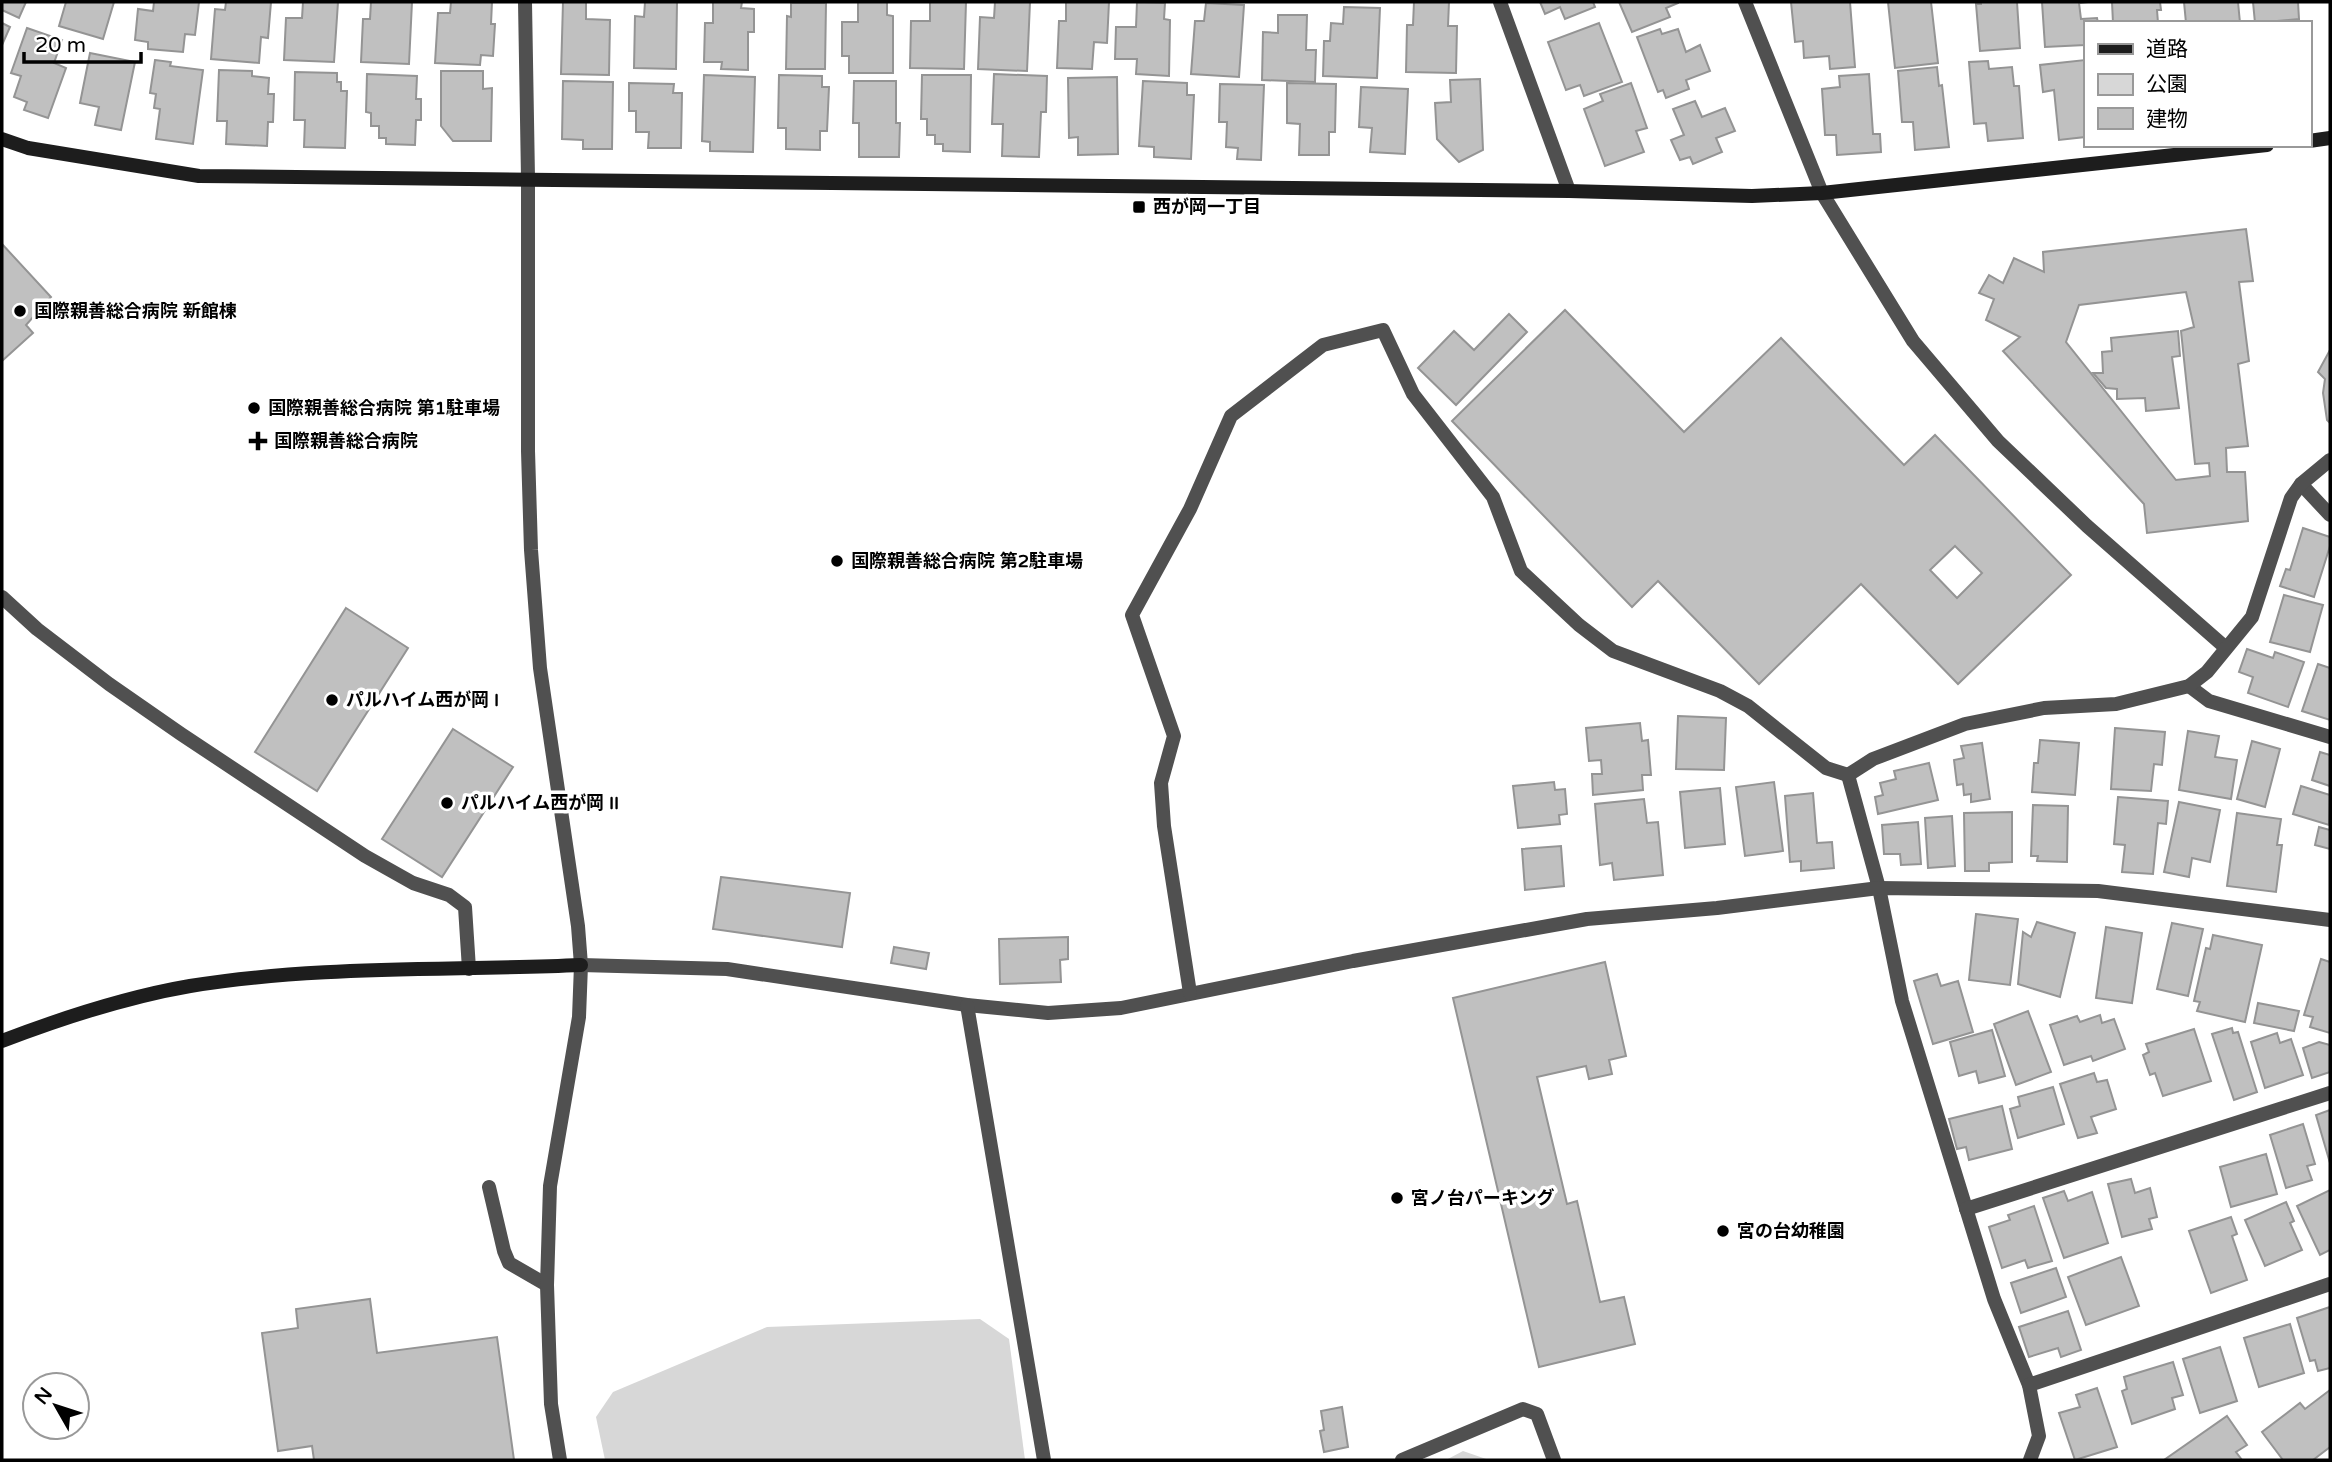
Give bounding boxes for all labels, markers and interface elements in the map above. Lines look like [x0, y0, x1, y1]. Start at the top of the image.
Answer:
scale bar [24, 21, 142, 65]
legend [2084, 21, 2311, 147]
text: 20 m [35, 33, 86, 58]
text: 道路 [2146, 37, 2188, 62]
text: 公園 [2146, 72, 2188, 97]
text: 建物 [2146, 107, 2188, 132]
place label: 西が岡一丁目 [1153, 196, 1261, 218]
marker: 西が岡一丁目 [1131, 199, 1147, 215]
place label: 国際親善総合病院 新館棟 [34, 300, 237, 322]
marker: 国際親善総合病院 新館棟 [12, 303, 28, 319]
place label: 国際親善総合病院 第1駐車場 [268, 397, 500, 419]
marker: 国際親善総合病院 第1駐車場 [246, 400, 262, 416]
place label: 国際親善総合病院 [274, 430, 418, 452]
marker: 国際親善総合病院 [248, 431, 268, 451]
place label: 国際親善総合病院 第2駐車場 [851, 550, 1083, 572]
marker: 国際親善総合病院 第2駐車場 [829, 553, 845, 569]
place label: パルハイム西が岡 I [346, 689, 499, 711]
marker: パルハイム西が岡 I [324, 692, 340, 708]
place label: パルハイム西が岡 II [461, 792, 619, 814]
marker: パルハイム西が岡 II [439, 795, 455, 811]
place label: 宮ノ台パーキング [1411, 1187, 1554, 1209]
marker: 宮ノ台パーキング [1389, 1190, 1405, 1206]
place label: 宮の台幼稚園 [1737, 1220, 1845, 1242]
marker: 宮の台幼稚園 [1715, 1223, 1731, 1239]
north arrow [21, 1371, 91, 1441]
text: N [30, 1383, 57, 1409]

